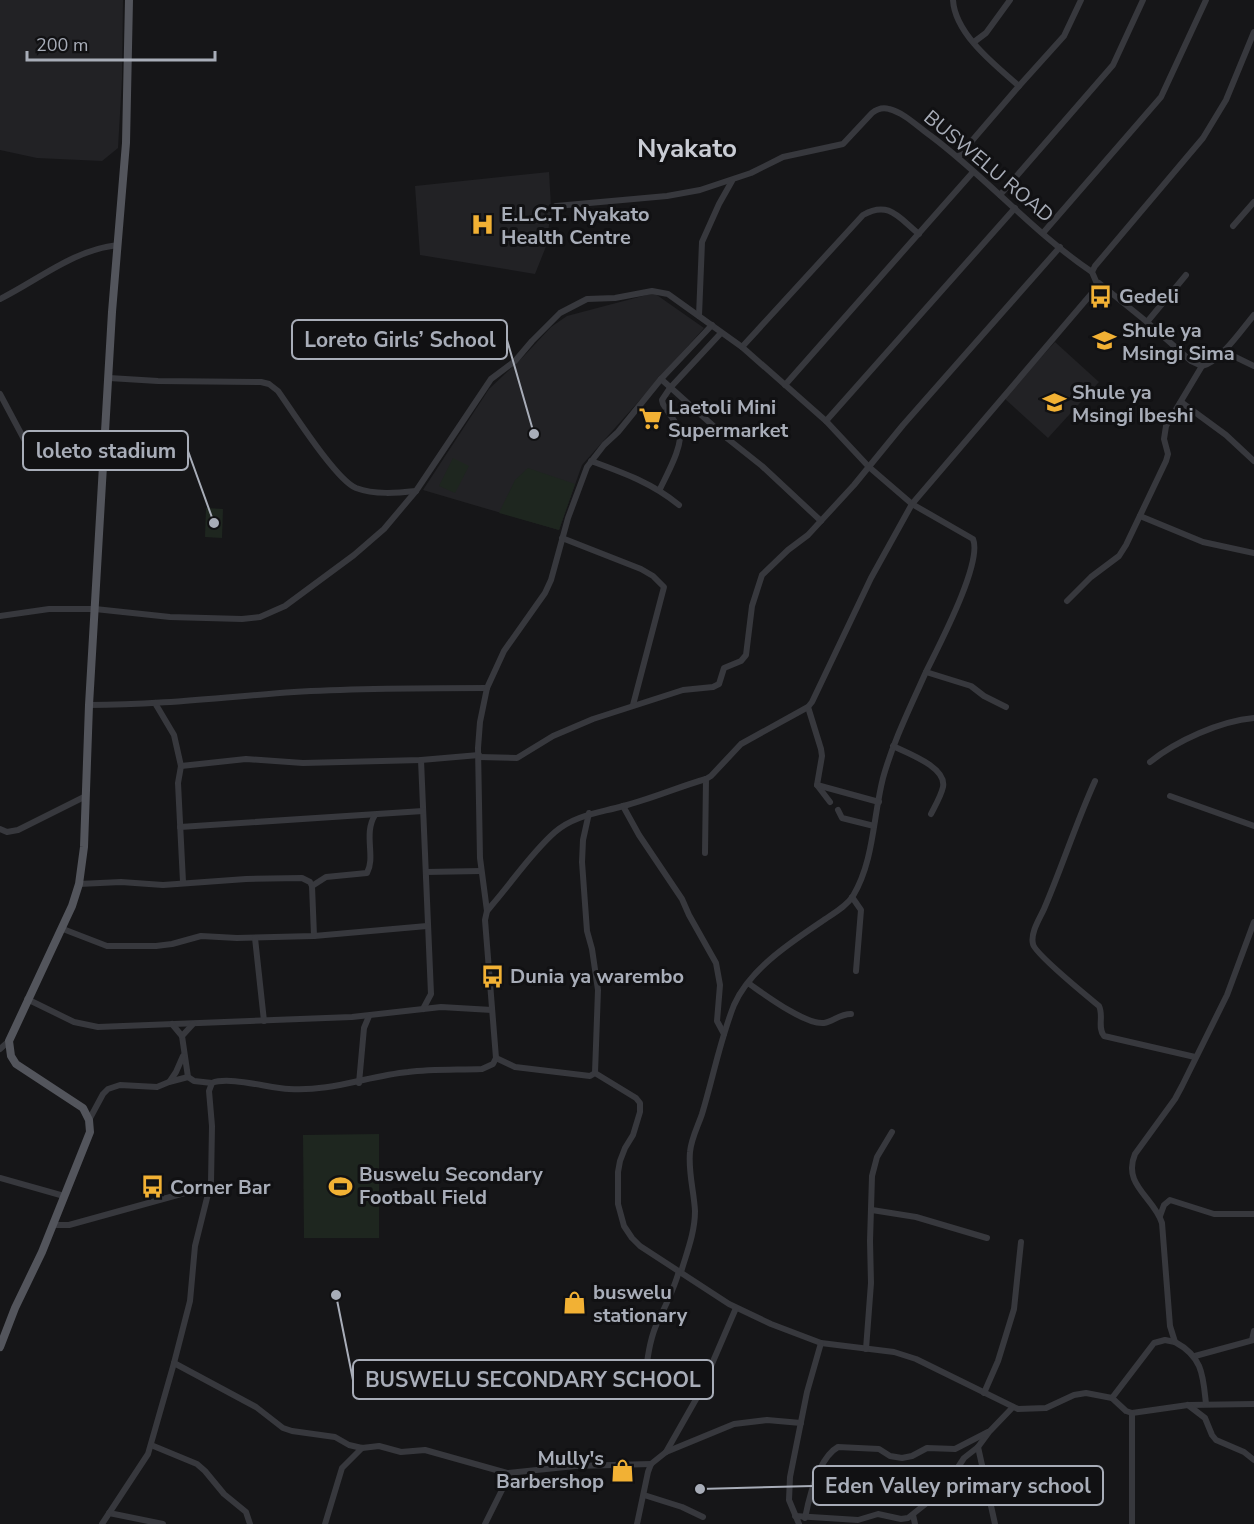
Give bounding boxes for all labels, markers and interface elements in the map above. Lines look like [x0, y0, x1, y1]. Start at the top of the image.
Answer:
scale bar [27, 24, 214, 62]
text: 200 m [36, 33, 88, 57]
street label: BUSWELU ROAD [918, 104, 1059, 229]
district label: Nyakato [637, 131, 737, 166]
place label: E.L.C.T. Nyakato Health Centre [501, 201, 650, 251]
hospital icon: E.L.C.T. Nyakato Health Centre [470, 212, 496, 238]
bus stop icon: Gedeli [1088, 283, 1114, 309]
place label: Gedeli [1119, 283, 1179, 310]
place label: Shule ya Msingi Sima [1122, 317, 1235, 367]
callout: Loreto Girls’ School [292, 320, 507, 359]
text: Loreto Girls’ School [304, 326, 496, 354]
school or university icon: Shule ya Msingi Sima [1091, 328, 1117, 354]
place label: Shule ya Msingi Ibeshi [1072, 379, 1194, 429]
school or university icon: Shule ya Msingi Ibeshi [1041, 390, 1067, 416]
place label: Laetoli Mini Supermarket [668, 394, 789, 444]
supermarket icon: Laetoli Mini Supermarket [637, 406, 663, 432]
callout: loleto stadium [23, 431, 188, 470]
text: loleto stadium [36, 437, 176, 465]
bus stop icon: Dunia ya warembo [479, 963, 505, 989]
place label: Dunia ya warembo [510, 963, 684, 990]
place label: Buswelu Secondary Football Field [359, 1161, 543, 1211]
sports icon: Buswelu Secondary Football Field [328, 1173, 354, 1199]
bus stop icon: Corner Bar [139, 1174, 165, 1200]
place label: Corner Bar [170, 1174, 271, 1201]
place label: buswelu stationary [593, 1279, 688, 1329]
shop icon: buswelu stationary [562, 1290, 588, 1316]
callout: BUSWELU SECONDARY SCHOOL [353, 1360, 713, 1399]
text: BUSWELU SECONDARY SCHOOL [365, 1366, 701, 1394]
place label: Mully's Barbershop [496, 1445, 604, 1495]
shop icon: Mully's Barbershop [609, 1457, 635, 1483]
callout: Eden Valley primary school [813, 1466, 1103, 1505]
text: Eden Valley primary school [825, 1472, 1091, 1500]

